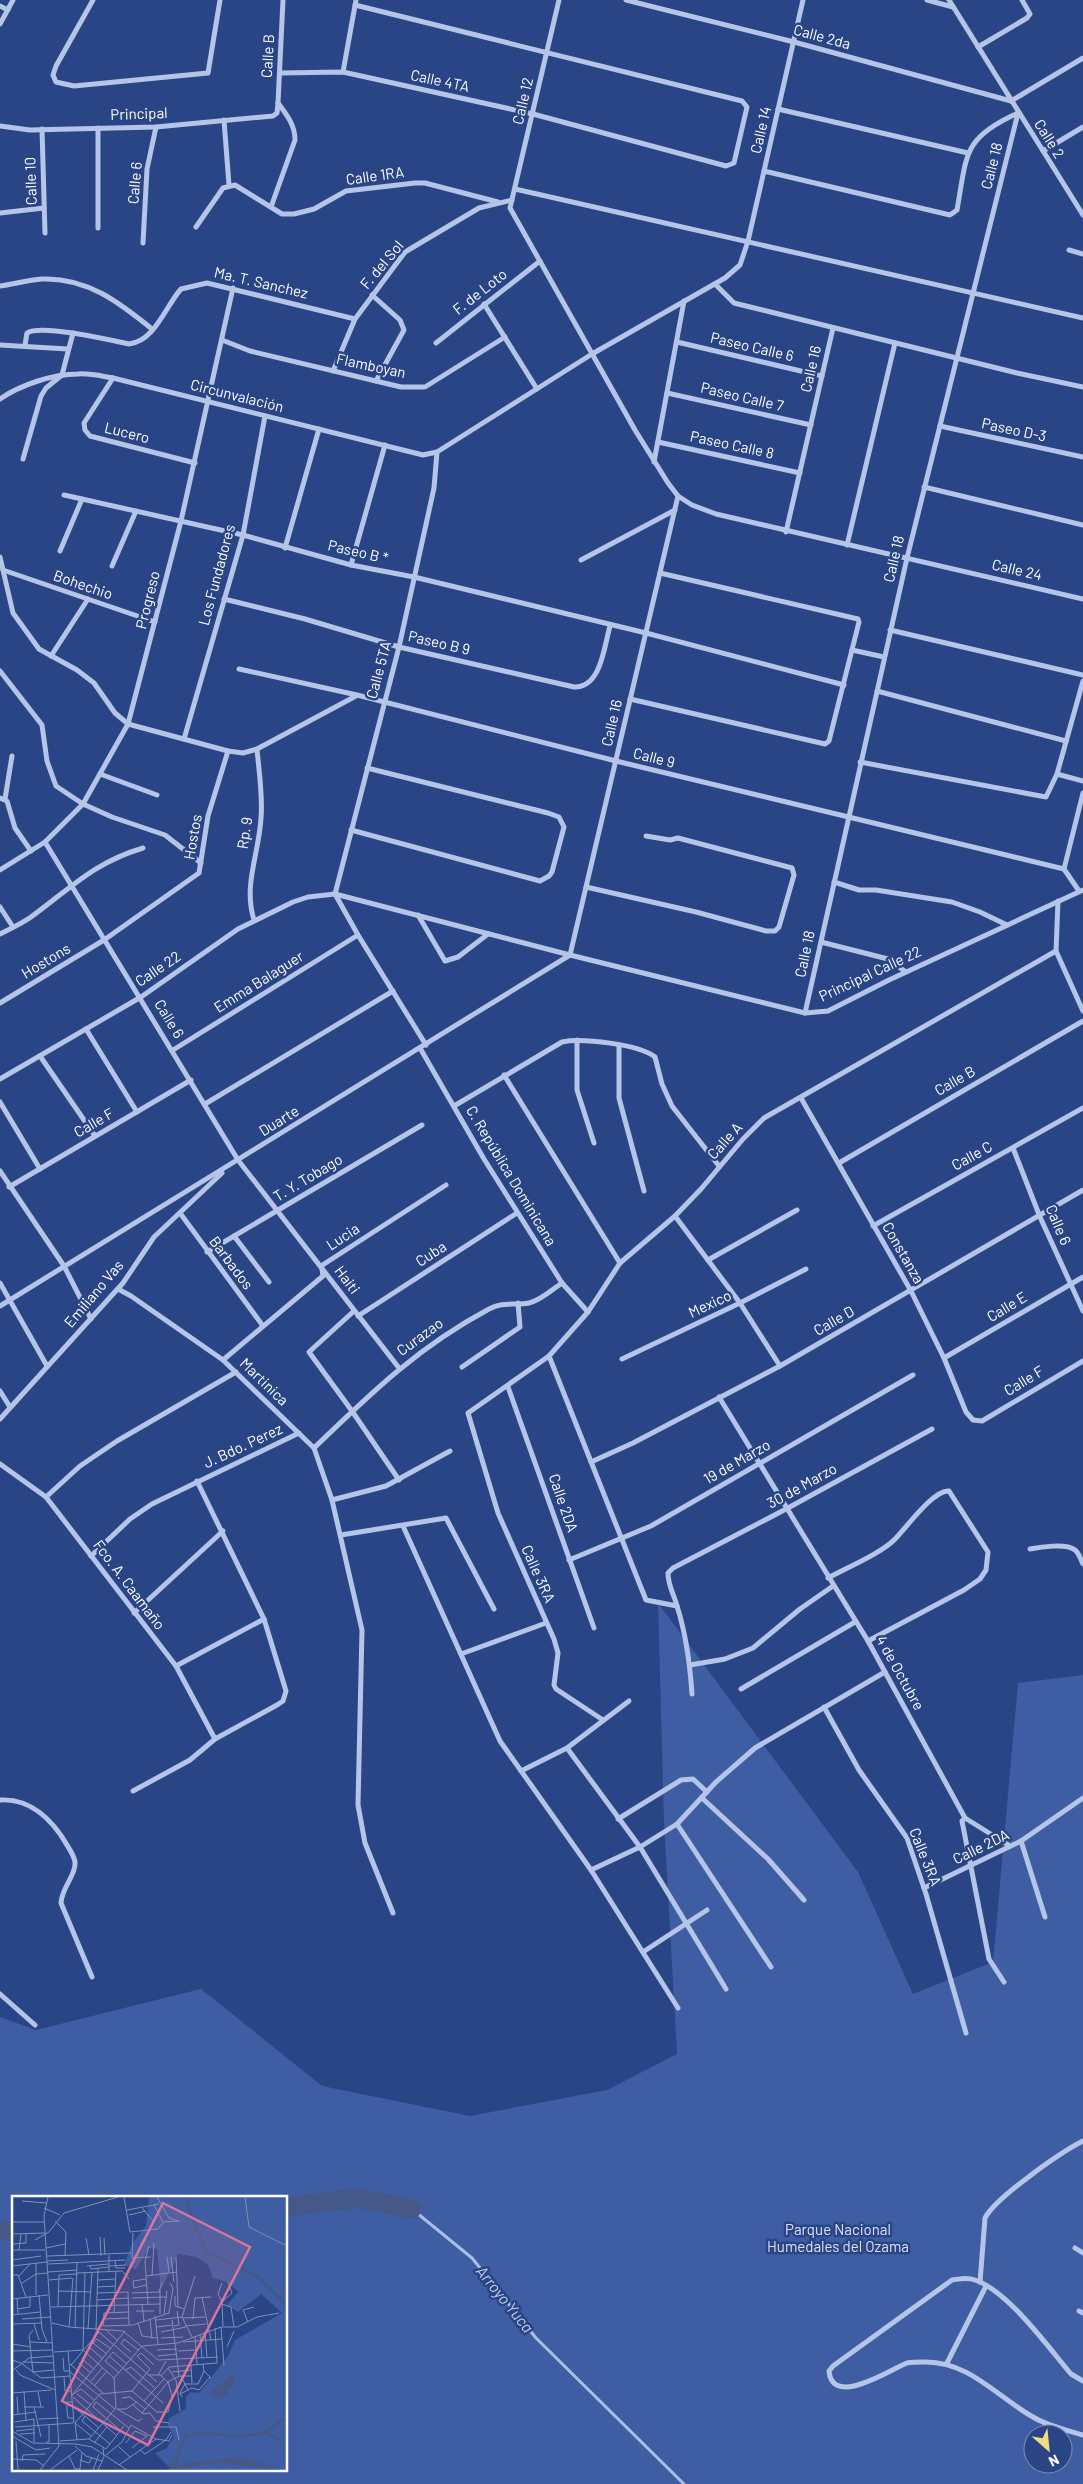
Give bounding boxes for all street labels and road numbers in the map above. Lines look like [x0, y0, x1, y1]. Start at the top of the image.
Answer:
street label: Calle 2da [792, 20, 853, 52]
street label: Calle B [257, 34, 277, 78]
street label: Calle 4TA [409, 65, 471, 95]
street label: Calle 12 [508, 75, 536, 126]
street label: Principal [110, 103, 168, 123]
street label: Calle 14 [746, 104, 774, 155]
street label: Calle 2 [1031, 116, 1069, 161]
street label: Calle 18 [977, 140, 1006, 191]
street label: Calle 10 [20, 157, 40, 205]
street label: Calle 6 [123, 161, 145, 205]
street label: Calle 1RA [345, 162, 405, 188]
street label: F. del Sol [356, 236, 407, 292]
street label: Ma. T. Sanchez [213, 262, 310, 302]
street label: F. de Loto [449, 264, 510, 318]
street label: Paseo Calle 6 [709, 328, 796, 364]
street label: Calle 16 [796, 344, 824, 394]
street label: Flamboyan [335, 349, 408, 381]
street label: Circunvalación [189, 375, 286, 415]
street label: Paseo Calle 7 [699, 378, 785, 414]
street label: Paseo D-3 [980, 413, 1048, 445]
street label: Lucero [103, 418, 152, 446]
street label: Paseo Calle 8 [689, 426, 776, 462]
street label: Los Fundadores [194, 522, 238, 627]
street label: Calle 18 [879, 534, 907, 584]
street label: Paseo B * [326, 535, 390, 567]
street label: Calle 24 [990, 555, 1044, 584]
street label: Bohechio [51, 566, 115, 603]
street label: Progreso [131, 569, 163, 631]
street label: Paseo B 9 [406, 626, 472, 658]
street label: Calle 5TA [362, 639, 394, 701]
street label: Calle 16 [597, 698, 625, 748]
street label: Calle 9 [631, 743, 677, 771]
street label: Hostos [179, 813, 205, 861]
street label: Rp. 9 [233, 816, 255, 850]
street label: Calle 18 [790, 929, 818, 979]
street label: Hostons [18, 939, 73, 982]
street label: Principal Calle 22 [816, 942, 924, 1005]
street label: Emma Balaguer [210, 946, 307, 1016]
street label: Calle 22 [131, 947, 183, 990]
street label: Calle 6 [151, 996, 188, 1041]
street label: Calle B [931, 1061, 978, 1099]
street label: Duarte [255, 1101, 302, 1139]
street label: C. República Dominicana [463, 1102, 561, 1249]
street label: Calle F [70, 1103, 117, 1141]
street label: Calle A [703, 1118, 746, 1163]
street label: Calle C [948, 1137, 995, 1174]
street label: T. Y. Tobago [270, 1150, 345, 1205]
street label: Calle 6 [1042, 1202, 1075, 1248]
street label: Lucia [323, 1219, 362, 1253]
street label: Constanza [879, 1219, 929, 1286]
street label: Barbados [206, 1232, 258, 1293]
street label: Cuba [412, 1237, 449, 1270]
street label: Emiliano Vas [60, 1256, 127, 1331]
street label: Haiti [331, 1262, 364, 1297]
street label: Mexico [685, 1285, 734, 1321]
street label: Calle E [983, 1287, 1030, 1325]
street label: Calle D [810, 1301, 857, 1339]
street label: Curazao [393, 1313, 446, 1359]
street label: Martinica [237, 1354, 293, 1409]
street label: Calle F [1000, 1361, 1047, 1399]
street label: J. Bdo. Perez [200, 1419, 285, 1471]
street label: 19 de Marzo [700, 1435, 773, 1487]
street label: 30 de Marzo [763, 1459, 840, 1512]
street label: Calle 2DA [546, 1471, 582, 1534]
street label: Fco. A. Caamaño [90, 1536, 169, 1633]
street label: Calle 3RA [518, 1542, 560, 1605]
street label: 4 de Octubre [873, 1632, 929, 1713]
street label: Calle 3RA [906, 1825, 946, 1888]
street label: Calle 2DA [949, 1825, 1012, 1867]

